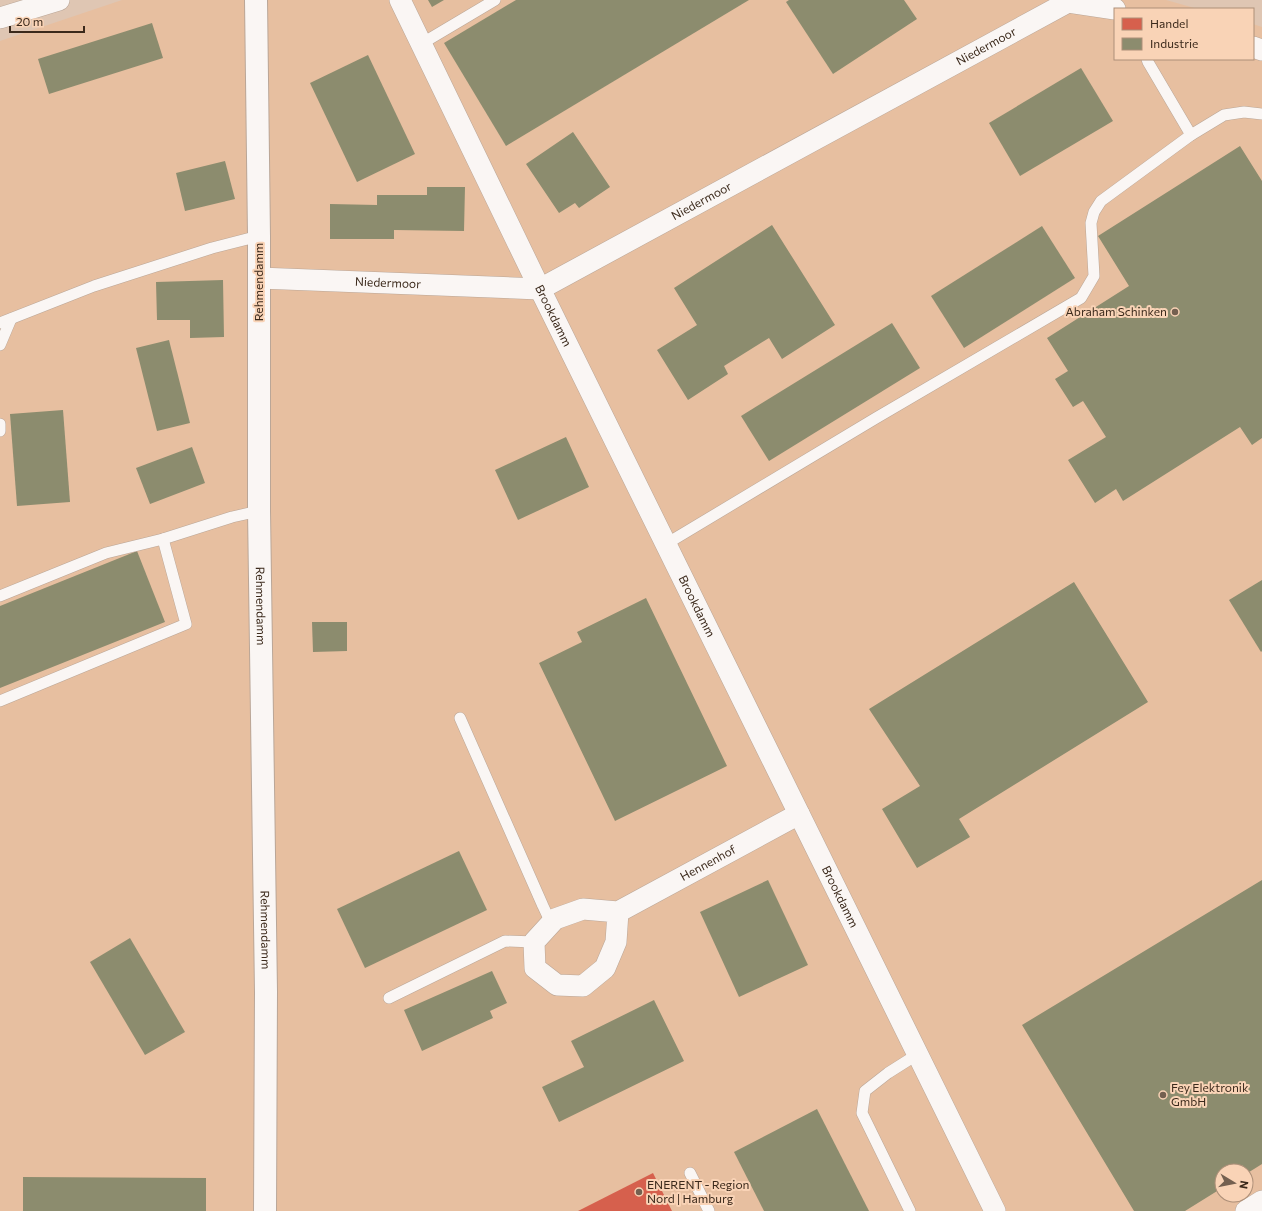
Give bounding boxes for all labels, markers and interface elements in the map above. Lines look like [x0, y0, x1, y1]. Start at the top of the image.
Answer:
scale bar [10, 8, 84, 34]
legend [1114, 8, 1254, 60]
text: 20 m [16, 14, 43, 28]
text: Handel [1150, 16, 1188, 30]
street label: Niedermoor [953, 24, 1018, 68]
text: Industrie [1150, 36, 1198, 50]
street label: Niedermoor [669, 178, 734, 222]
street label: Rehmendamm [251, 243, 265, 321]
street label: Niedermoor [355, 274, 421, 290]
street label: Brookdamm [533, 282, 575, 349]
place label: Abraham Schinken [1066, 304, 1167, 318]
marker: Abraham Schinken [1170, 307, 1180, 317]
street label: Rehmendamm [254, 566, 269, 645]
street label: Brookdamm [676, 573, 719, 639]
street label: Hennenhof [677, 842, 738, 883]
street label: Brookdamm [820, 863, 862, 930]
street label: Rehmendamm [259, 890, 274, 969]
place label: Fey Elektronik GmbH [1171, 1080, 1249, 1108]
marker: Fey Elektronik GmbH [1158, 1090, 1168, 1100]
north arrow [1214, 1163, 1254, 1203]
place label: ENERENT - Region Nord | Hamburg [647, 1177, 749, 1205]
text: N [1237, 1180, 1251, 1190]
marker: ENERENT - Region Nord | Hamburg [634, 1187, 644, 1197]

